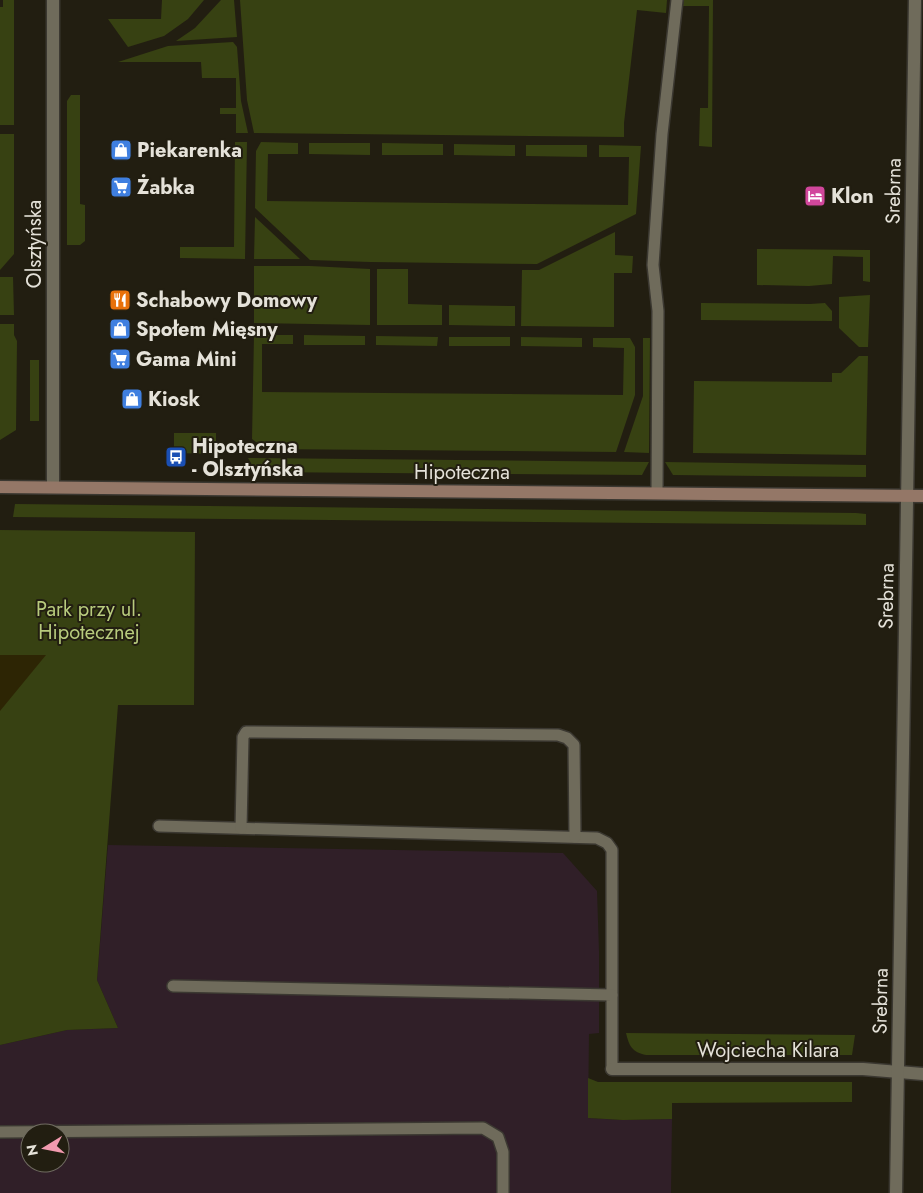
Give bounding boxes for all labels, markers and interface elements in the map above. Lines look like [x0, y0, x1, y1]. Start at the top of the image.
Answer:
place label: Piekarenka [137, 136, 242, 165]
shop icon: Piekarenka [109, 138, 133, 162]
street label: Srebrna [878, 158, 909, 224]
place label: Żabka [137, 173, 195, 202]
supermarket icon: Żabka [109, 175, 133, 199]
place label: Klon [831, 182, 874, 211]
hotel icon: Klon [803, 184, 827, 208]
street label: Olsztyńska [20, 200, 49, 288]
place label: Schabowy Domowy [136, 286, 318, 315]
restaurant icon: Schabowy Domowy [108, 288, 132, 312]
place label: Społem Mięsny [136, 315, 278, 344]
shop icon: Społem Mięsny [108, 317, 132, 341]
place label: Gama Mini [136, 345, 237, 374]
supermarket icon: Gama Mini [108, 347, 132, 371]
place label: Kiosk [148, 385, 200, 414]
shop icon: Kiosk [120, 387, 144, 411]
place label: Hipoteczna - Olsztyńska [192, 432, 304, 484]
bus stop icon: Hipoteczna - Olsztyńska [164, 445, 188, 469]
street label: Hipoteczna [414, 458, 510, 487]
street label: Srebrna [871, 563, 902, 629]
park label: Park przy ul. Hipotecznej [36, 595, 142, 647]
street label: Srebrna [865, 968, 896, 1034]
street label: Wojciecha Kilara [697, 1036, 839, 1065]
north arrow [20, 1123, 70, 1173]
text: N [21, 1143, 43, 1157]

